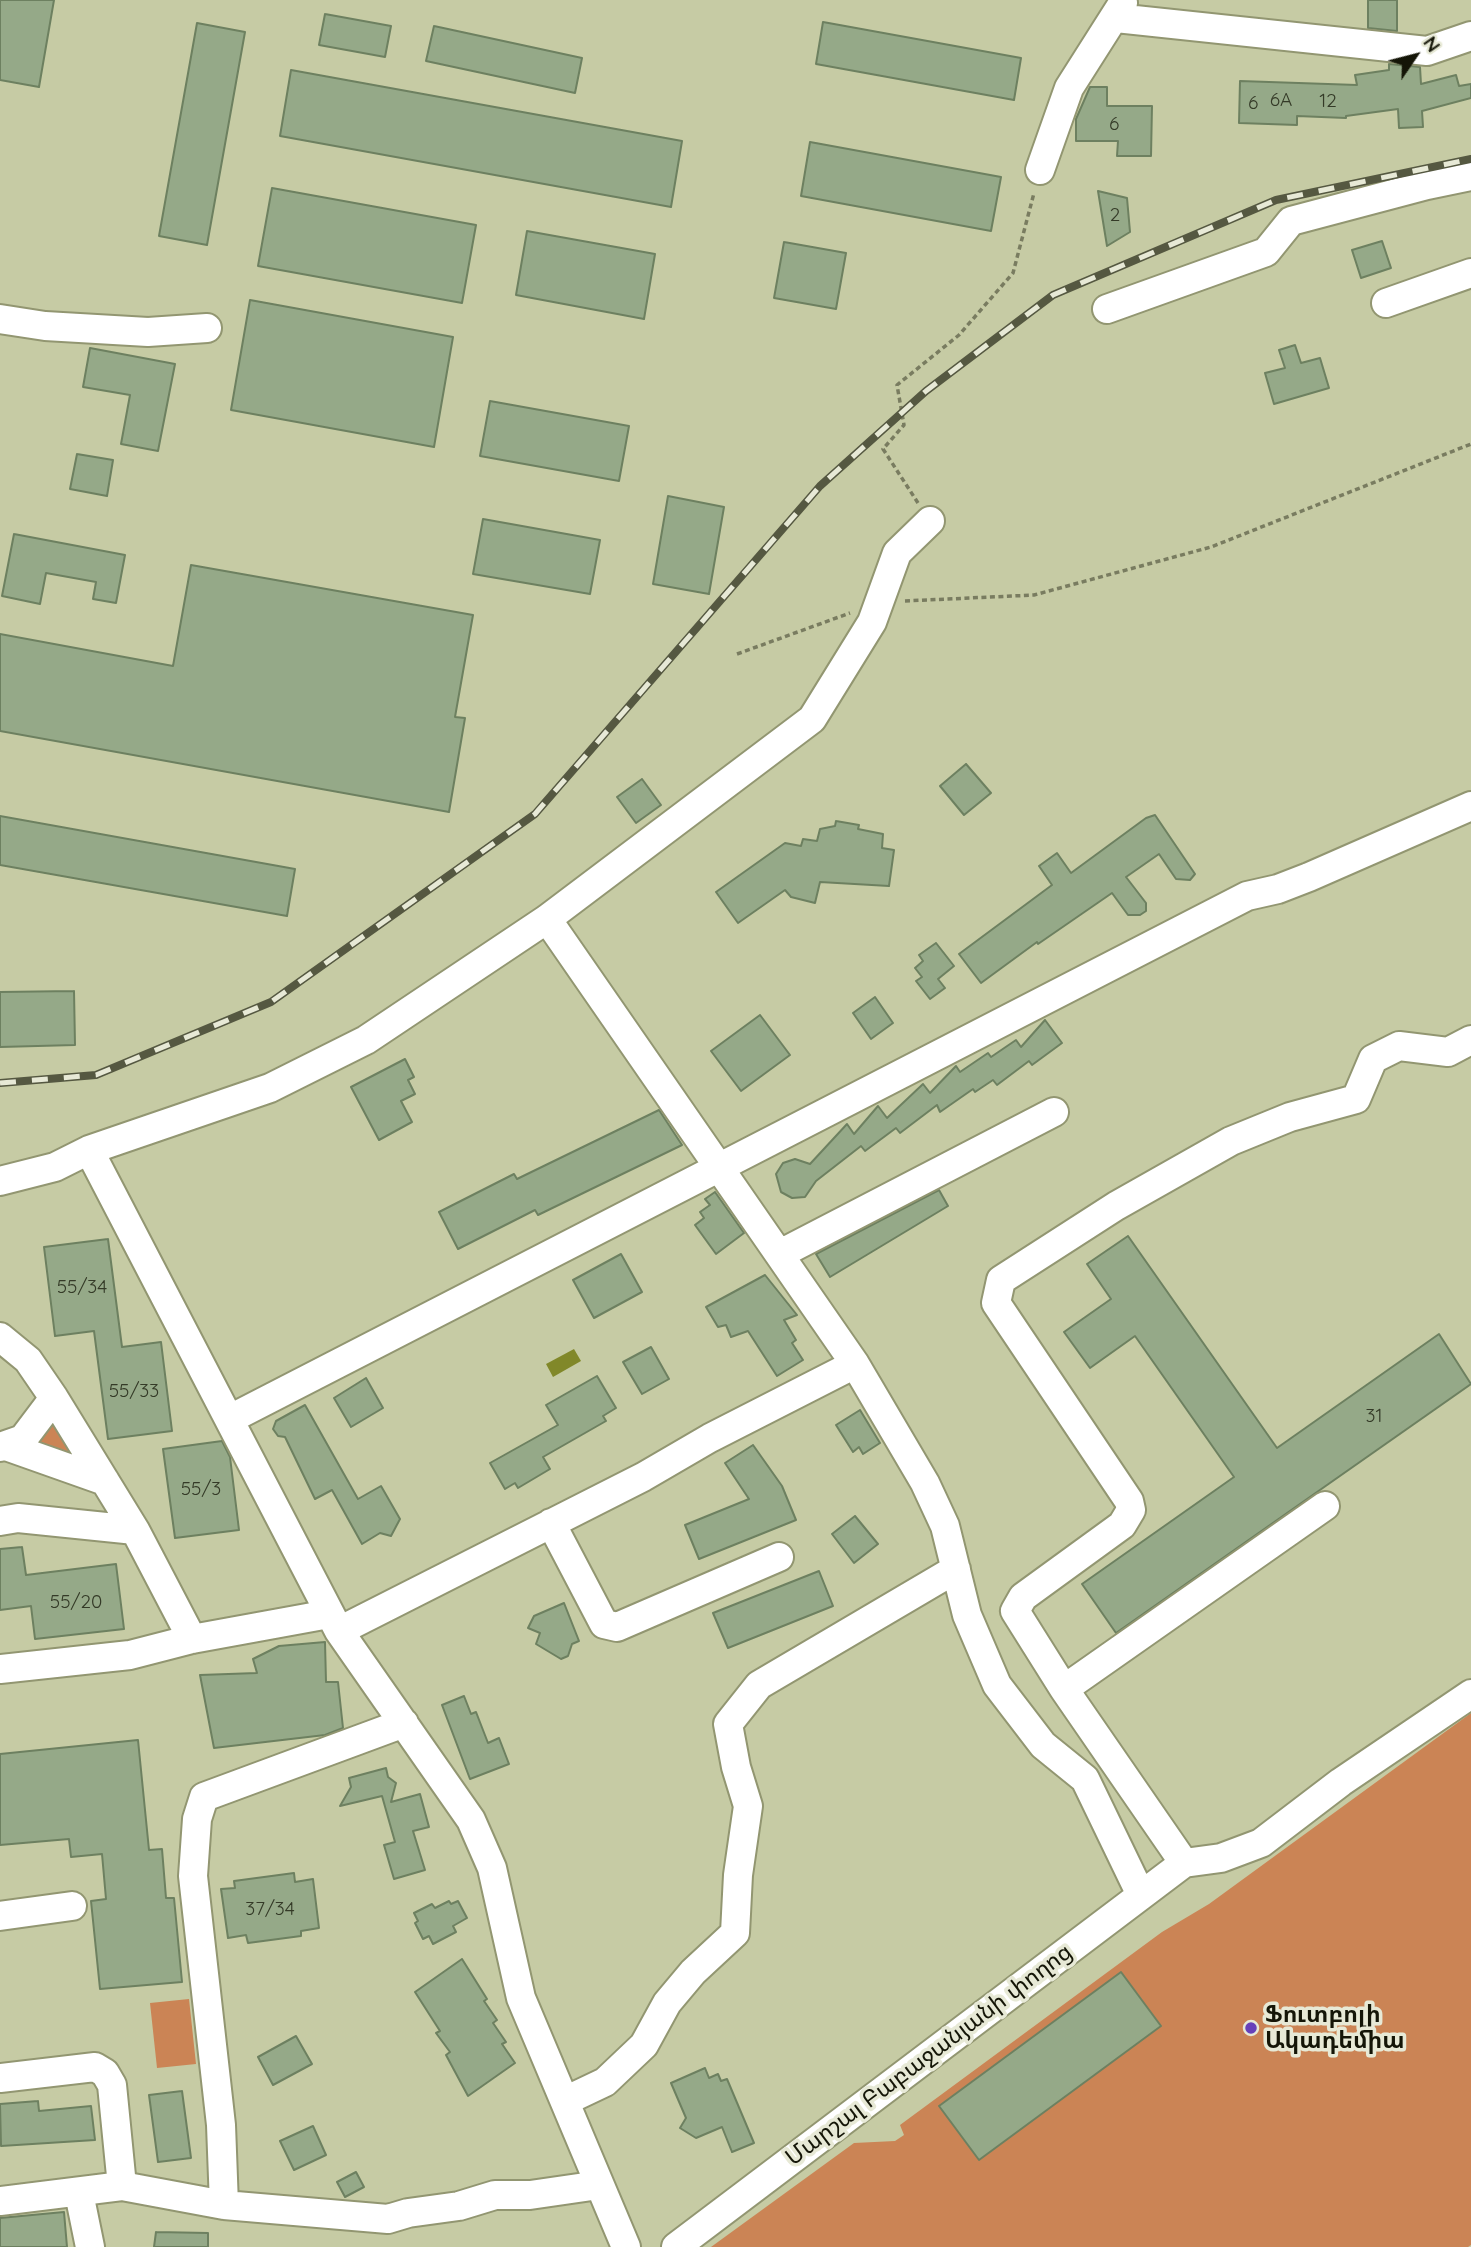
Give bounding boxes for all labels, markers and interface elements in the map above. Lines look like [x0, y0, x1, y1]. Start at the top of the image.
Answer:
north arrow [1380, 21, 1450, 91]
text: N [1418, 31, 1446, 57]
house number: 6A [1270, 89, 1292, 111]
house number: 12 [1319, 90, 1337, 112]
house number: 6 [1248, 92, 1258, 114]
house number: 6 [1109, 113, 1119, 135]
house number: 2 [1110, 204, 1120, 226]
house number: 55/34 [57, 1276, 107, 1298]
house number: 55/33 [109, 1380, 159, 1402]
house number: 31 [1366, 1405, 1382, 1427]
house number: 55/3 [181, 1478, 221, 1500]
house number: 55/20 [50, 1591, 102, 1613]
house number: 37/34 [245, 1898, 295, 1920]
street label: Մարշալ Բաբաջանյանի փողոց [780, 1938, 1078, 2172]
place label: Ֆուտբոլի Ակադեմիա [1265, 2001, 1405, 2055]
marker: Ֆուտբոլի Ակադեմիա [1243, 2020, 1259, 2036]

